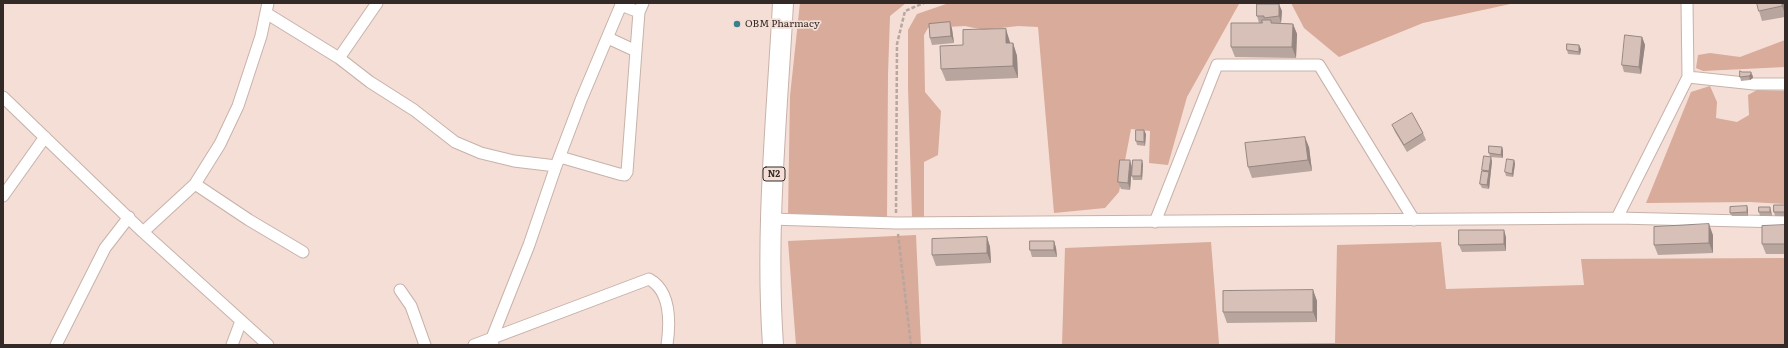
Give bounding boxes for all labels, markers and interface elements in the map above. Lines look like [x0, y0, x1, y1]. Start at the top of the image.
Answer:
place label: OBM Pharmacy [745, 18, 820, 30]
marker: OBM Pharmacy [732, 19, 742, 29]
road number: N2 [763, 167, 785, 181]

